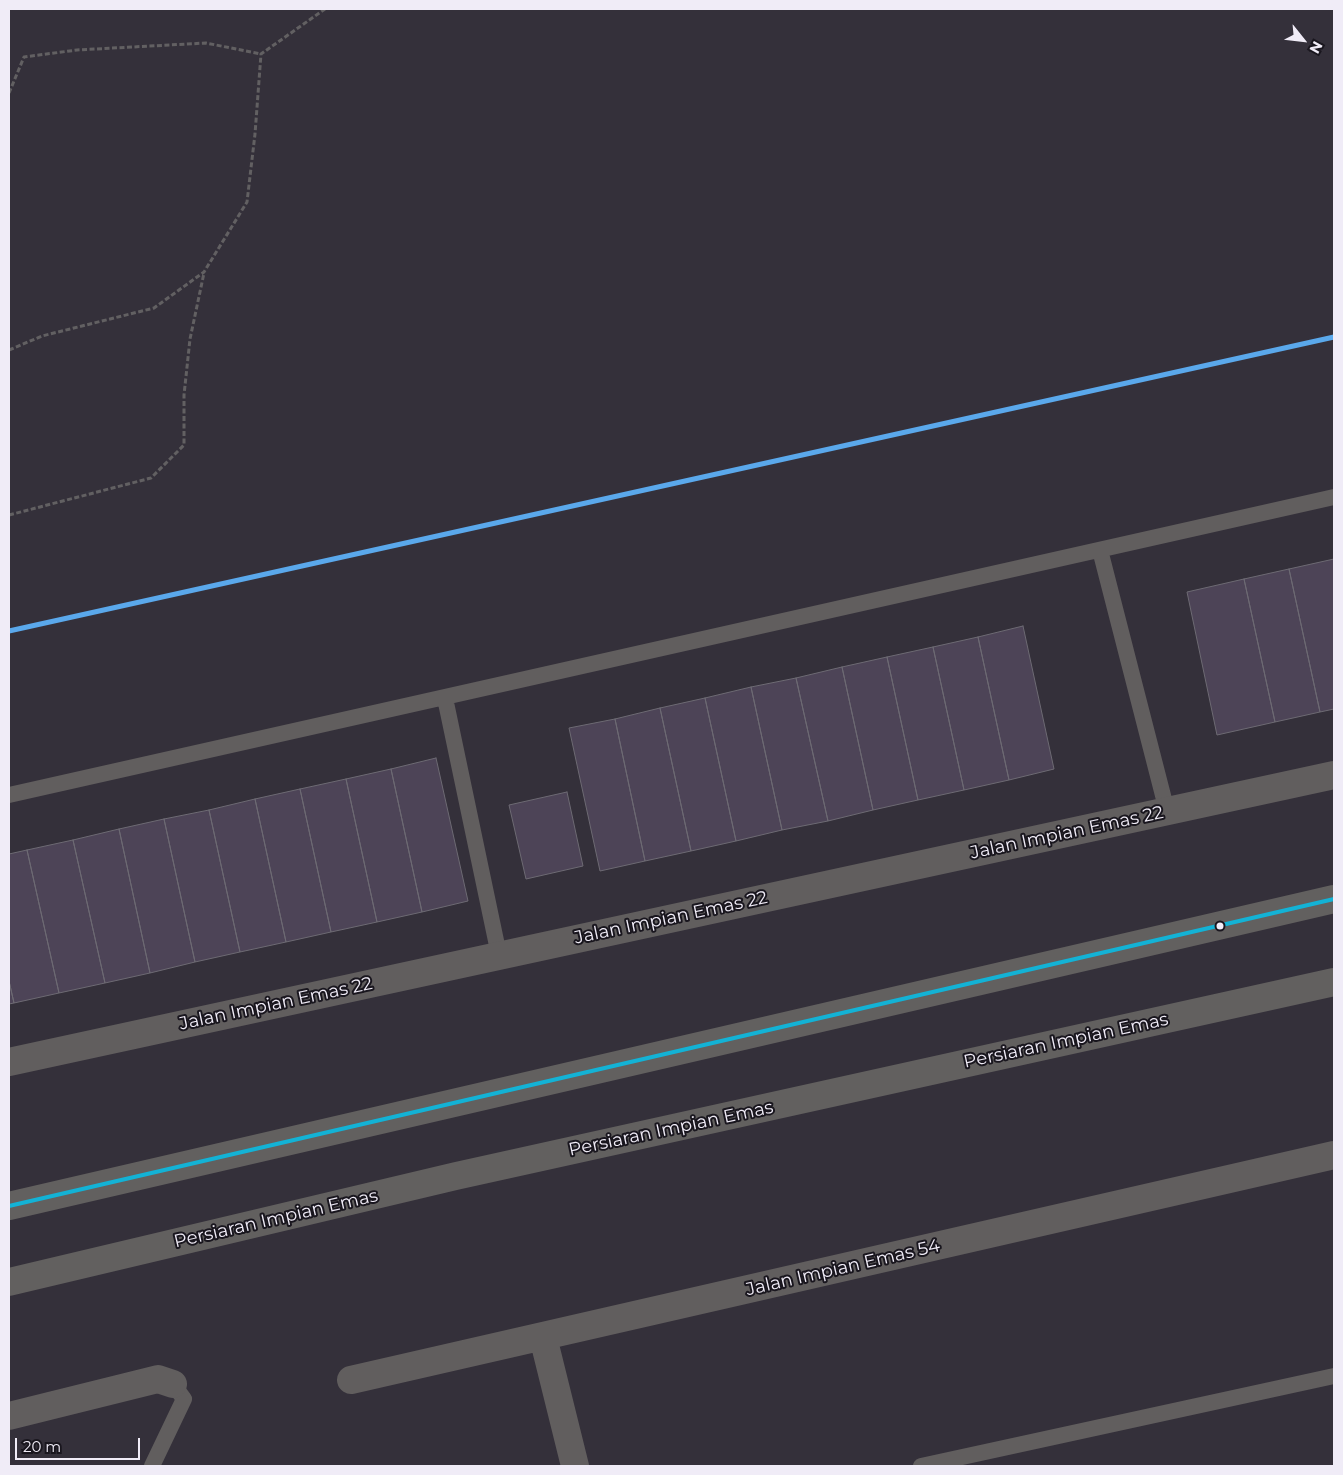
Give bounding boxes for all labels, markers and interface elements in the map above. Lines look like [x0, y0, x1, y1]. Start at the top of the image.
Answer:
north arrow [1278, 15, 1328, 65]
text: N [1306, 38, 1327, 57]
street label: Jalan Impian Emas 22 [969, 802, 1165, 864]
street label: Jalan Impian Emas 22 [573, 887, 769, 949]
unlabelled marker [1215, 921, 1225, 931]
street label: Jalan Impian Emas 22 [178, 973, 374, 1035]
street label: Persiaran Impian Emas [962, 1009, 1170, 1073]
street label: Persiaran Impian Emas [567, 1097, 775, 1161]
street label: Persiaran Impian Emas [172, 1185, 380, 1253]
street label: Jalan Impian Emas 54 [744, 1235, 942, 1301]
scale bar [18, 1428, 142, 1460]
text: 20 m [23, 1437, 61, 1456]

